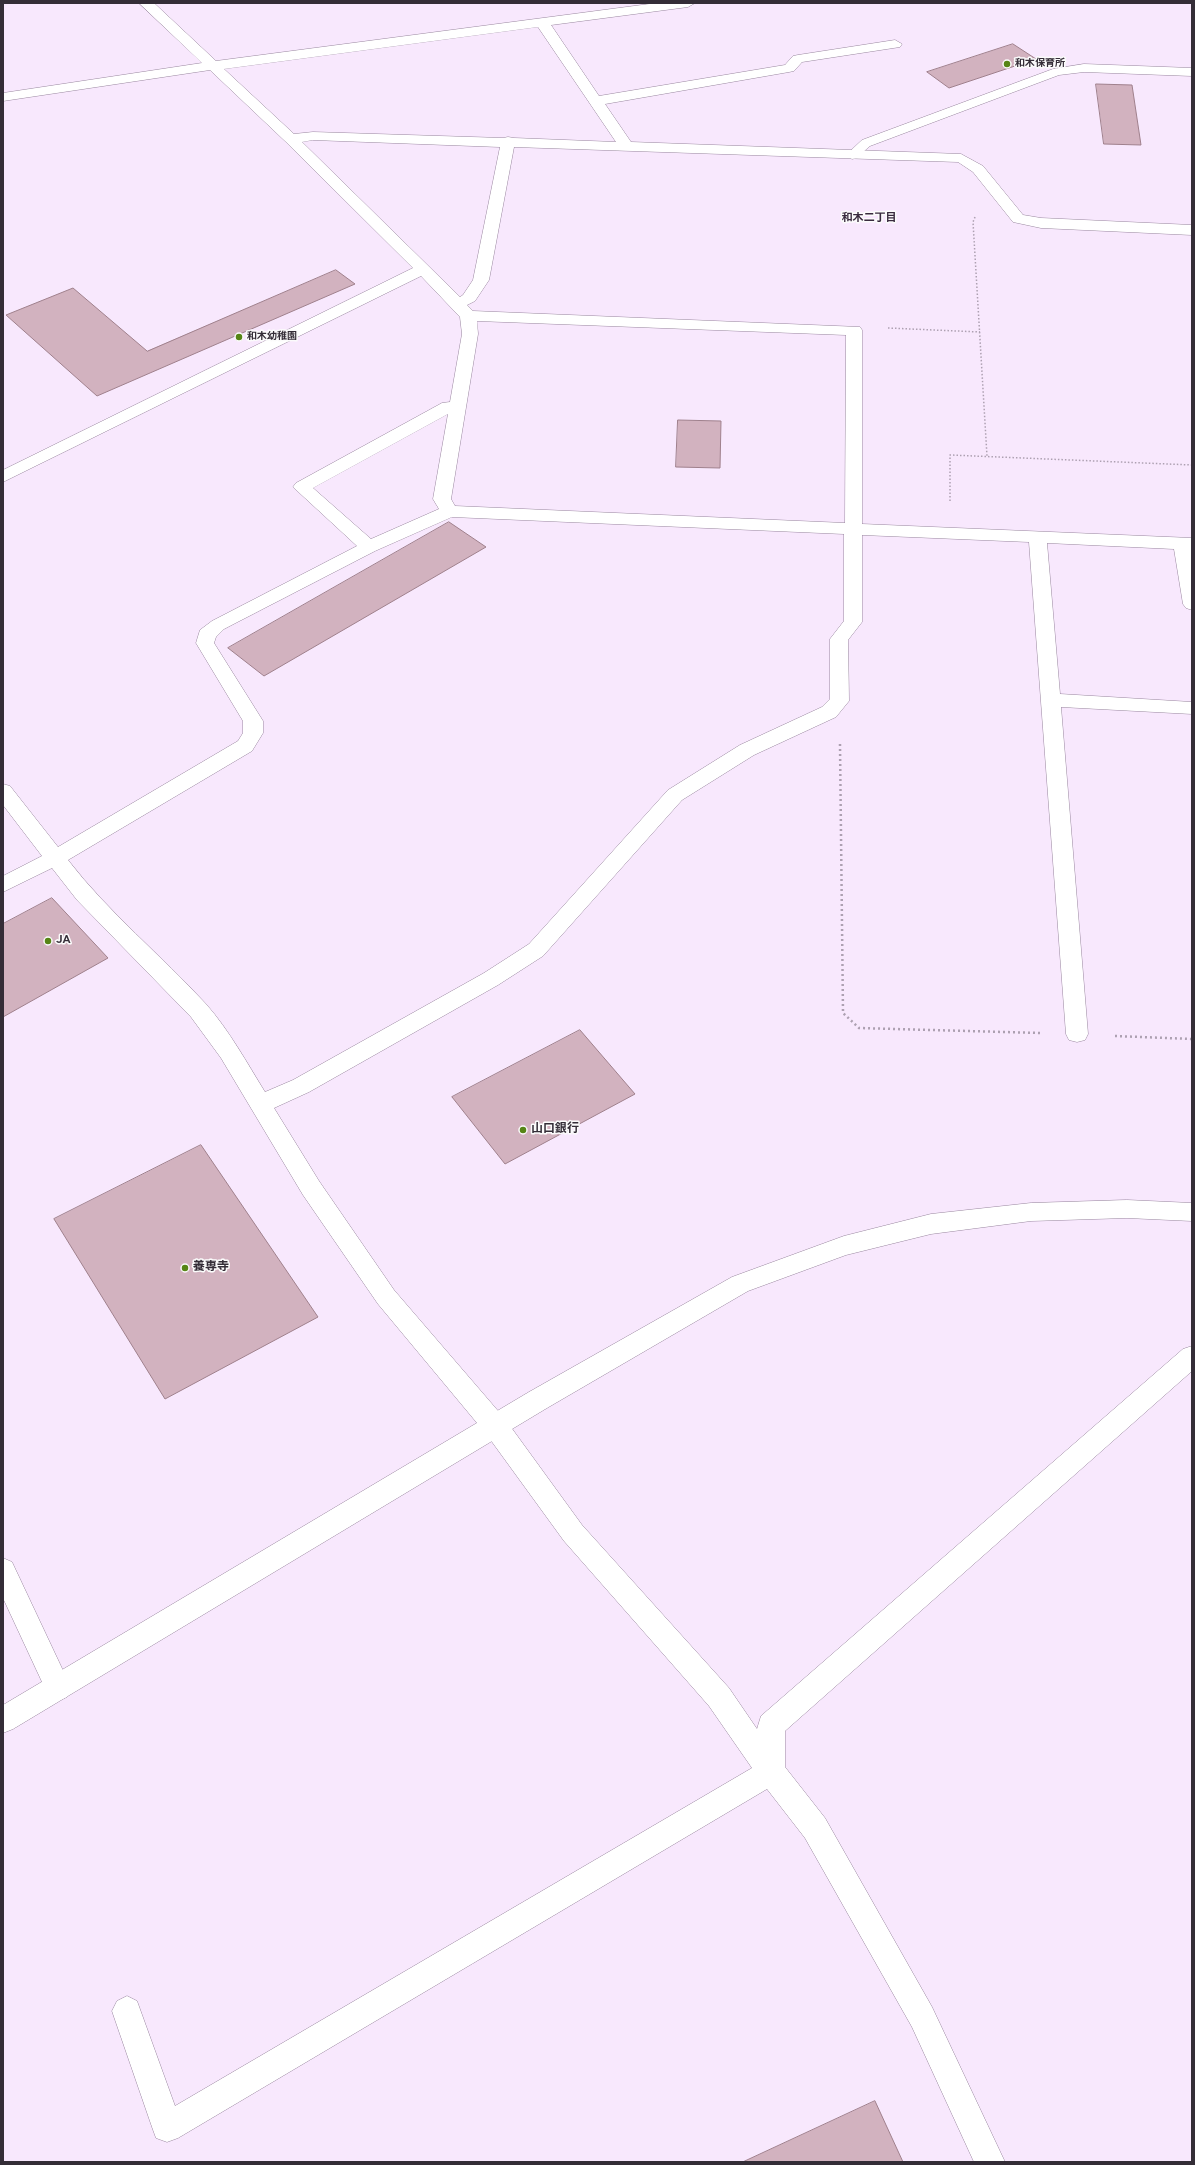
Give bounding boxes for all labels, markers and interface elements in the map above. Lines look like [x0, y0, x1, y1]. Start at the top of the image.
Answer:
place label: 和木保育所 [1015, 58, 1065, 70]
marker: 和木保育所 [1002, 59, 1012, 69]
district label: 和木二丁目 [842, 212, 896, 226]
place label: 和木幼稚園 [247, 331, 297, 343]
marker: 和木幼稚園 [234, 332, 244, 342]
place label: JA [56, 934, 71, 948]
marker: JA [43, 936, 53, 946]
place label: 山口銀行 [531, 1123, 579, 1137]
marker: 山口銀行 [518, 1125, 528, 1135]
place label: 養専寺 [193, 1261, 229, 1275]
marker: 養専寺 [180, 1263, 190, 1273]

